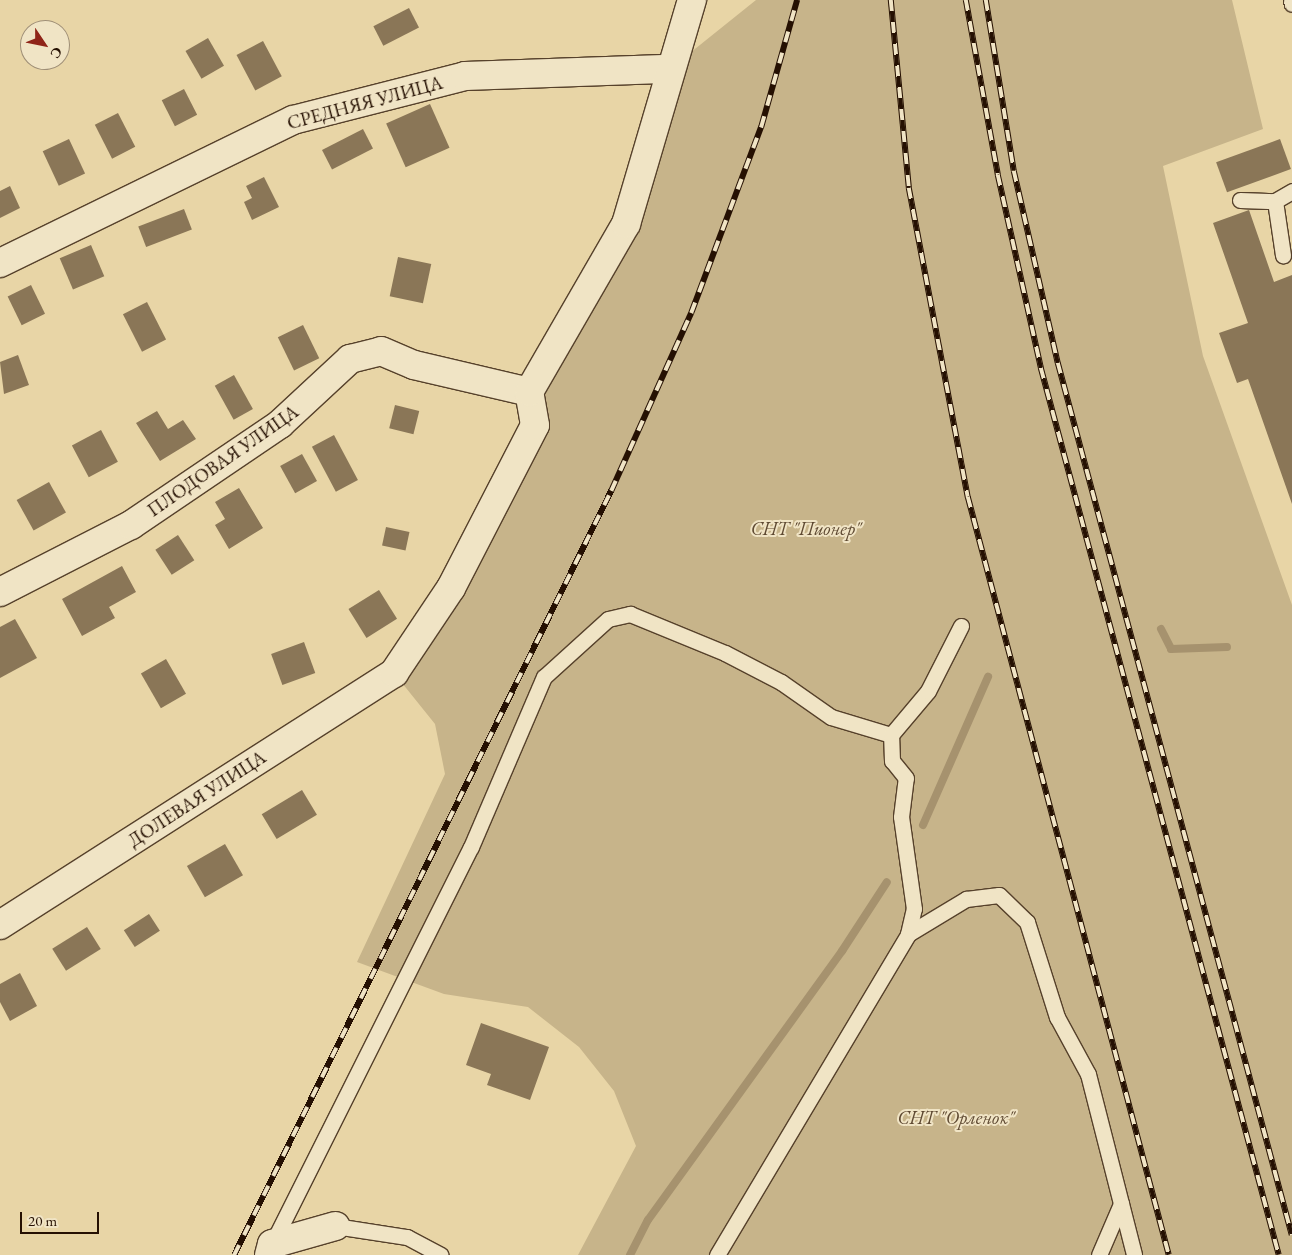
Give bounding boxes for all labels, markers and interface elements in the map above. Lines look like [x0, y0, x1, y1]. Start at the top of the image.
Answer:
north arrow [20, 20, 70, 70]
text: С [46, 44, 67, 62]
street label: СРЕДНЯЯ УЛИЦА [285, 71, 445, 135]
street label: ПЛОДОВАЯ УЛИЦА [143, 400, 303, 522]
park label: СНТ "Пионер" [751, 518, 861, 540]
street label: ДОЛЕВАЯ УЛИЦА [124, 746, 270, 852]
park label: СНТ "Орленок" [898, 1107, 1014, 1129]
scale bar [22, 1202, 101, 1234]
text: 20 m [28, 1211, 57, 1230]

